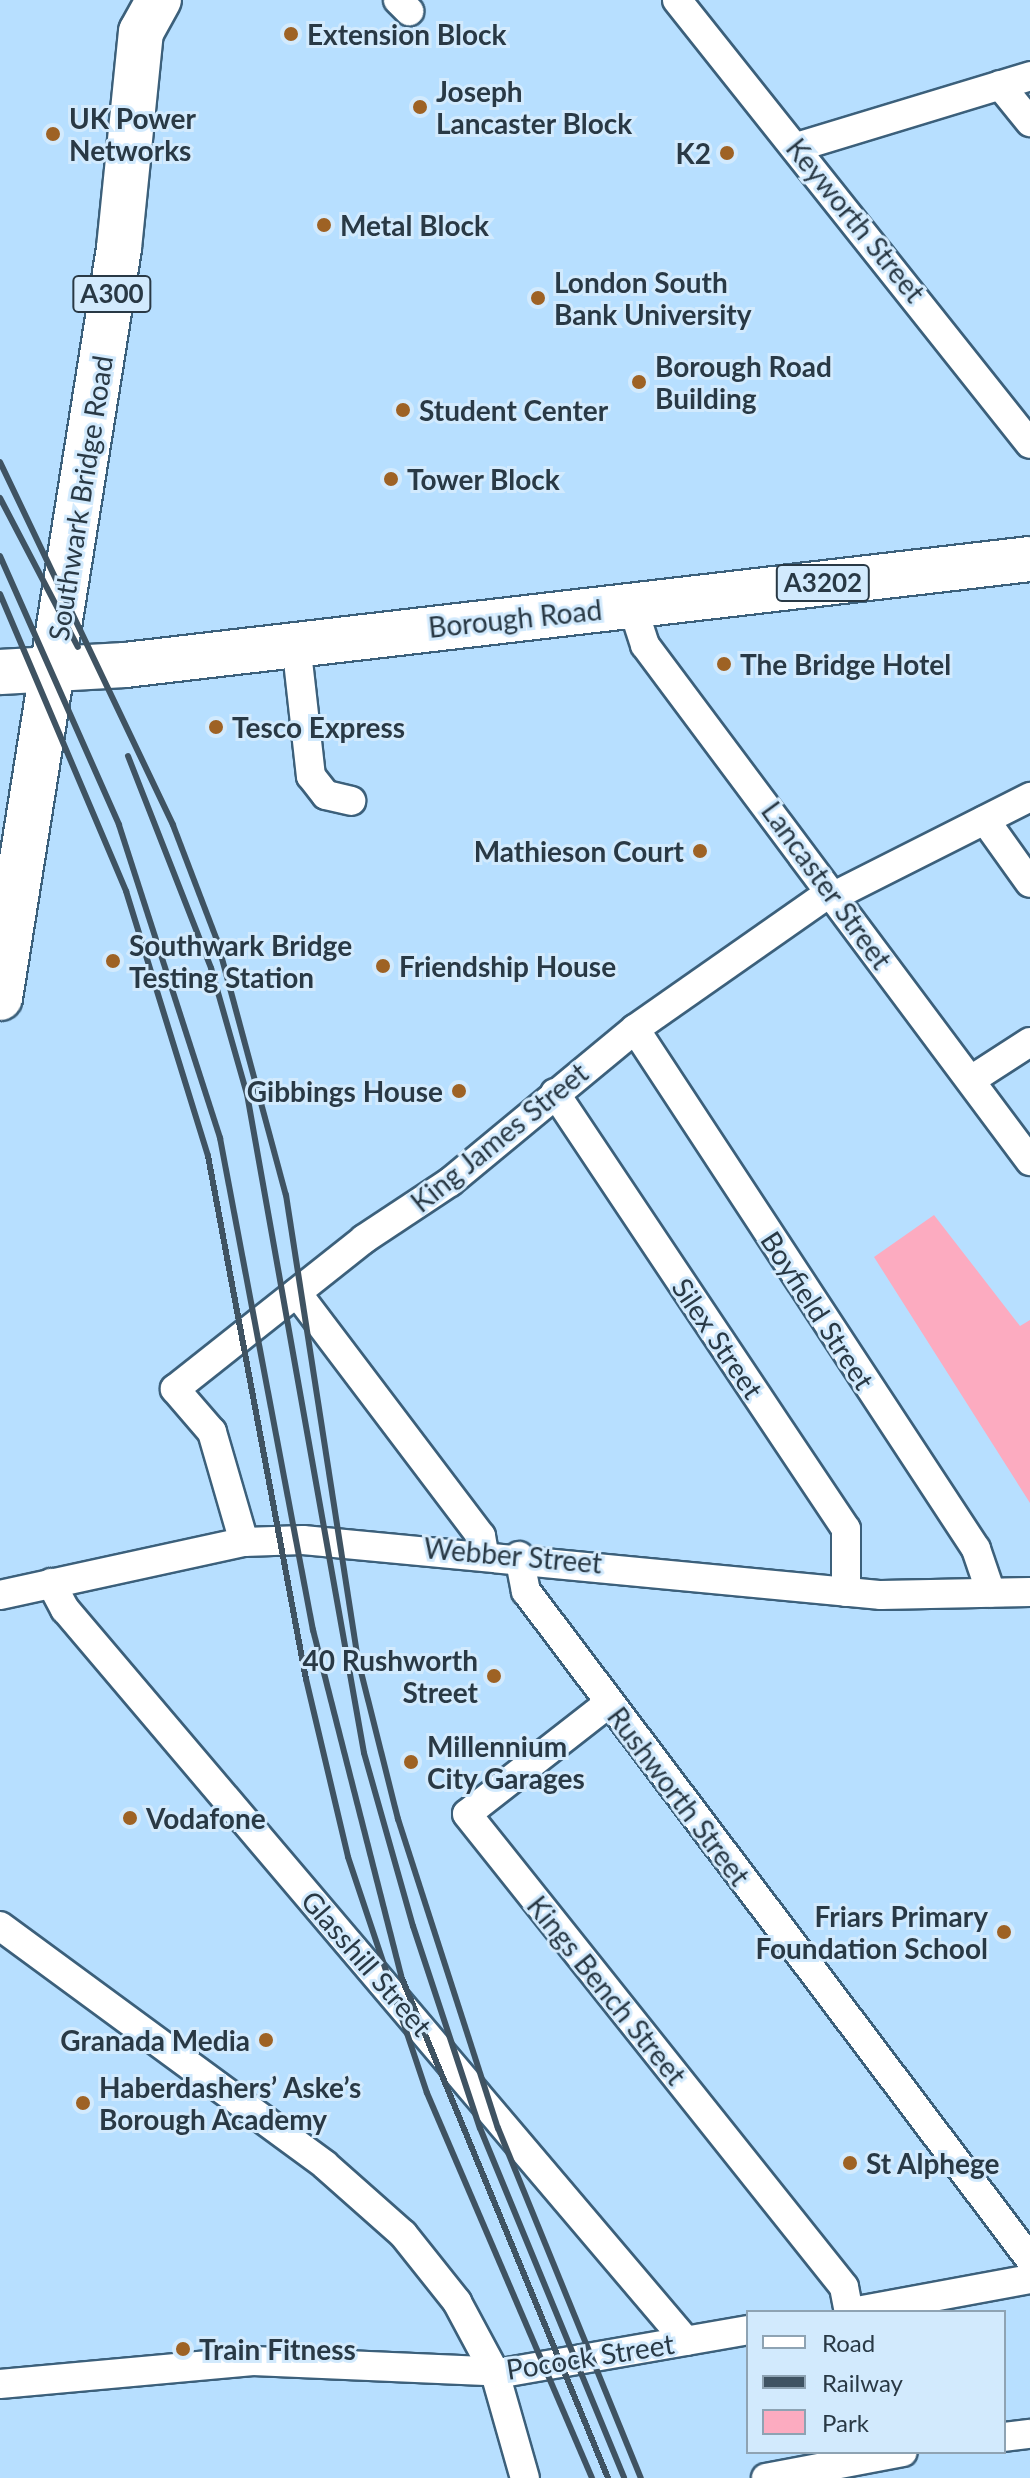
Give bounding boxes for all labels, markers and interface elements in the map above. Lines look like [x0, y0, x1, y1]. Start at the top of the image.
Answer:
place label: Extension Block [307, 17, 507, 51]
marker: Extension Block [282, 25, 300, 43]
place label: Joseph Lancaster Block [436, 74, 633, 140]
marker: Joseph Lancaster Block [411, 98, 429, 116]
place label: UK Power Networks [69, 101, 196, 167]
marker: UK Power Networks [44, 125, 62, 143]
street label: Keyworth Street [780, 131, 932, 309]
place label: K2 [676, 136, 711, 170]
marker: K2 [718, 144, 736, 162]
place label: Metal Block [340, 208, 489, 242]
marker: Metal Block [315, 216, 333, 234]
place label: London South Bank University [554, 265, 752, 331]
road number: A300 [72, 272, 152, 316]
marker: London South Bank University [529, 289, 547, 307]
place label: Borough Road Building [655, 349, 832, 415]
street label: Southwark Bridge Road [41, 353, 119, 643]
marker: Borough Road Building [630, 373, 648, 391]
place label: Student Center [419, 393, 608, 427]
marker: Student Center [394, 401, 412, 419]
place label: Tower Block [407, 462, 560, 496]
marker: Tower Block [382, 470, 400, 488]
road number: A3202 [775, 561, 871, 605]
street label: Borough Road [427, 592, 603, 644]
place label: The Bridge Hotel [740, 647, 951, 681]
marker: The Bridge Hotel [715, 655, 733, 673]
place label: Tesco Express [232, 710, 405, 744]
marker: Tesco Express [207, 718, 225, 736]
street label: Lancaster Street [755, 795, 899, 975]
place label: Mathieson Court [474, 834, 684, 868]
marker: Mathieson Court [691, 842, 709, 860]
place label: Southwark Bridge Testing Station [129, 928, 352, 994]
place label: Friendship House [399, 949, 616, 983]
marker: Southwark Bridge Testing Station [104, 952, 122, 970]
marker: Friendship House [374, 957, 392, 975]
street label: King James Street [403, 1055, 595, 1219]
place label: Gibbings House [247, 1074, 443, 1108]
marker: Gibbings House [450, 1082, 468, 1100]
street label: Boyfield Street [754, 1225, 882, 1395]
street label: Silex Street [666, 1271, 770, 1405]
street label: Webber Street [422, 1530, 604, 1580]
place label: 40 Rushworth Street [303, 1643, 478, 1709]
marker: 40 Rushworth Street [485, 1667, 503, 1685]
street label: Rushworth Street [601, 1700, 757, 1892]
place label: Millennium City Garages [427, 1729, 585, 1795]
marker: Millennium City Garages [402, 1753, 420, 1771]
place label: Vodafone [146, 1801, 266, 1835]
marker: Vodafone [121, 1809, 139, 1827]
street label: Glasshill Street [295, 1883, 439, 2043]
street label: Kings Bench Street [521, 1889, 693, 2091]
place label: Friars Primary Foundation School [755, 1899, 988, 1965]
marker: Friars Primary Foundation School [995, 1923, 1013, 1941]
place label: Granada Media [60, 2023, 250, 2057]
marker: Granada Media [257, 2031, 275, 2049]
place label: Haberdashers’ Aske’s Borough Academy [99, 2070, 362, 2136]
marker: Haberdashers’ Aske’s Borough Academy [74, 2094, 92, 2112]
place label: St Alphege [866, 2146, 1000, 2180]
marker: St Alphege [841, 2154, 859, 2172]
legend [746, 2310, 1006, 2454]
street label: Pocock Street [504, 2326, 676, 2386]
text: Road [822, 2328, 875, 2357]
place label: Train Fitness [199, 2332, 356, 2366]
marker: Train Fitness [174, 2340, 192, 2358]
text: Railway [822, 2368, 903, 2397]
text: Park [822, 2408, 869, 2437]

